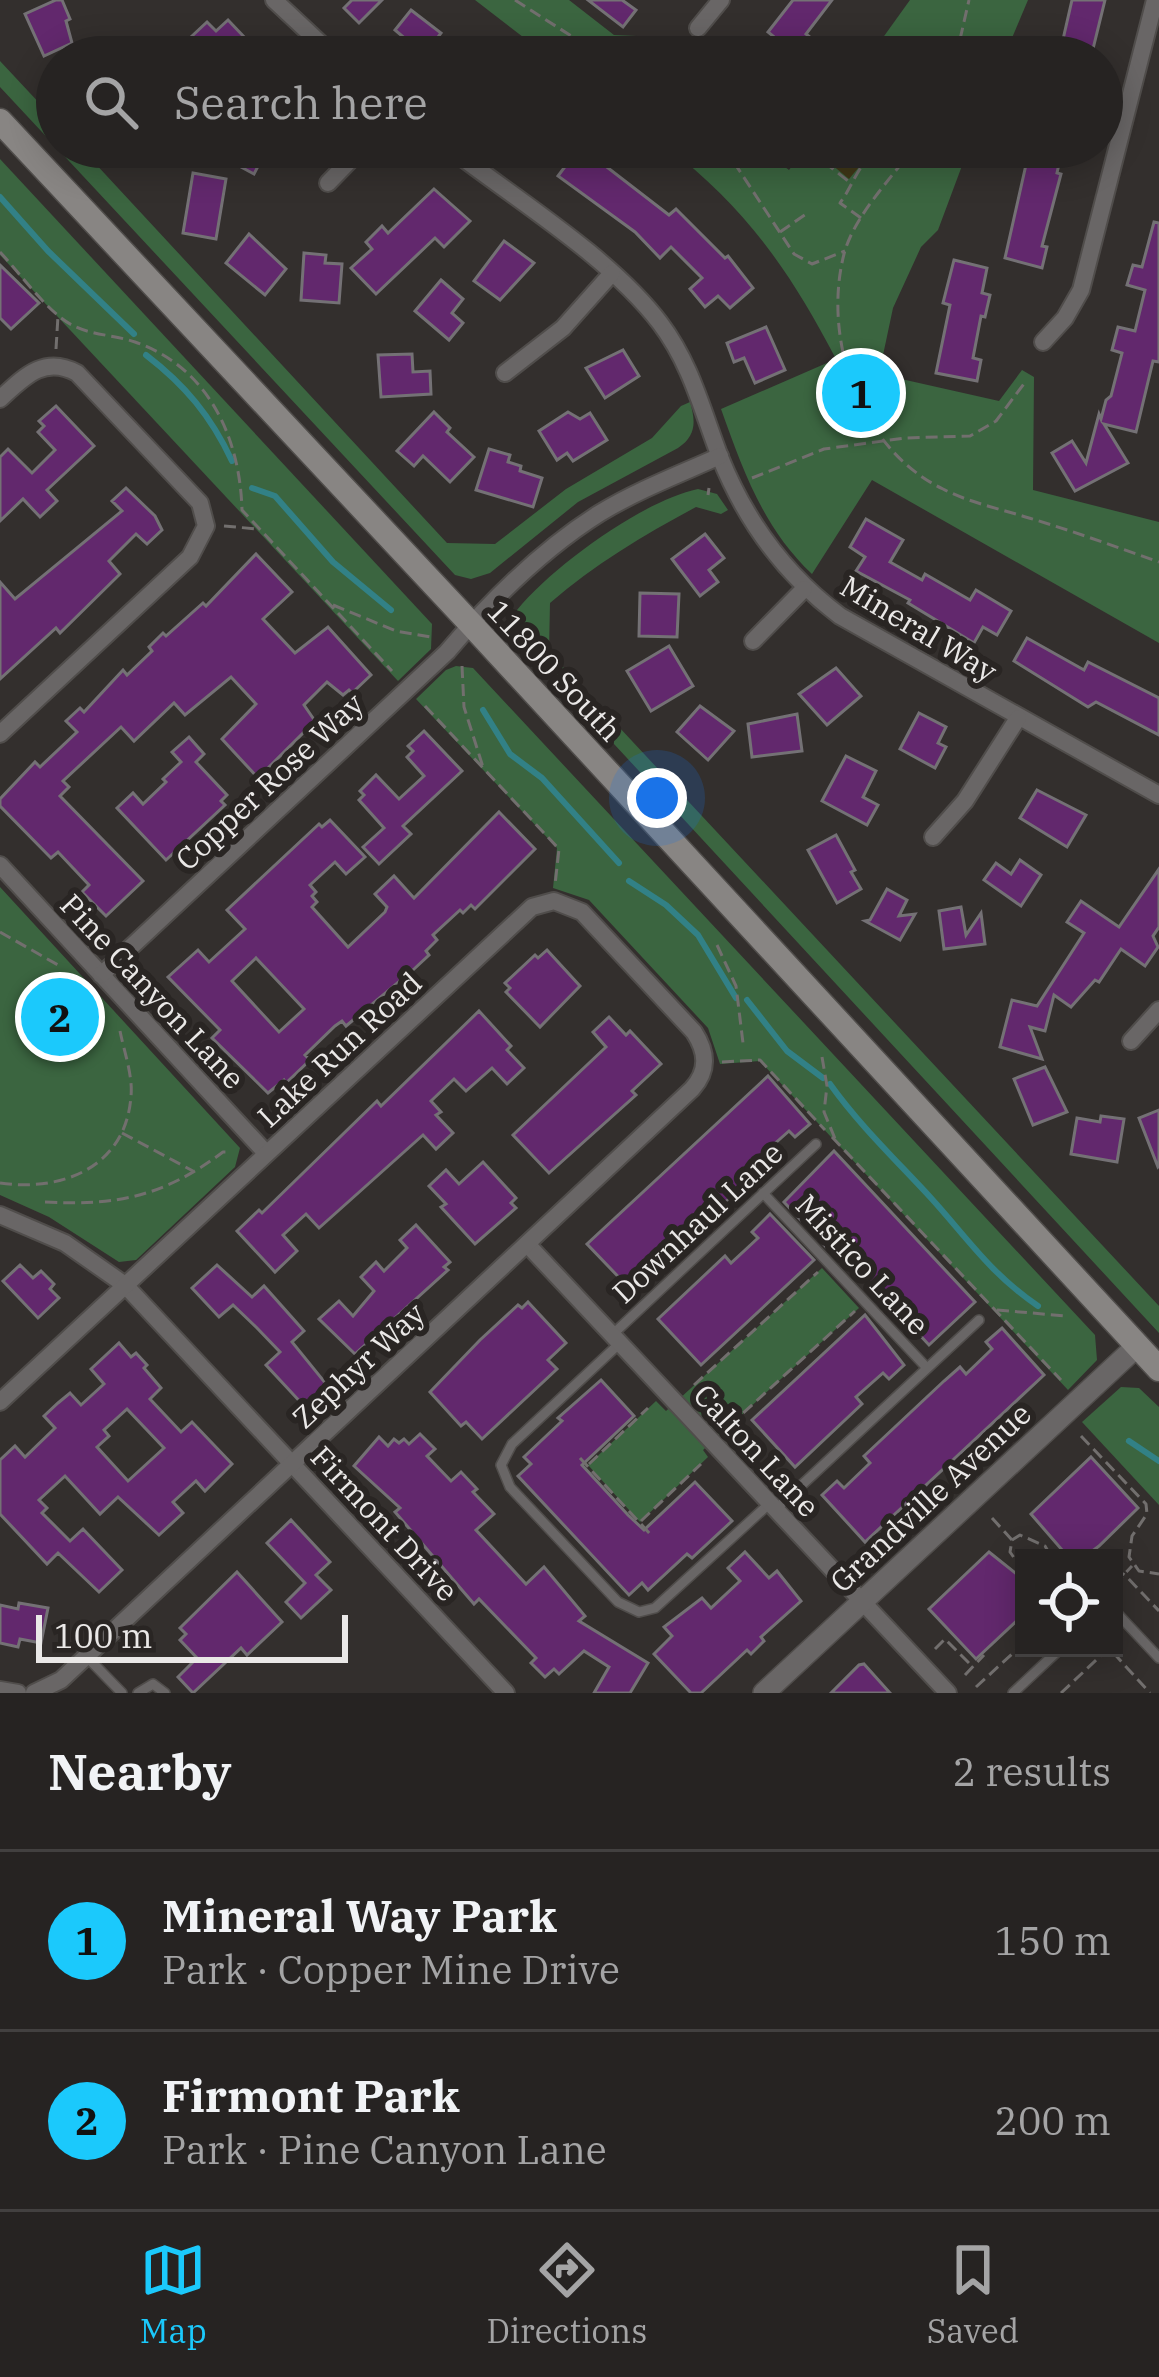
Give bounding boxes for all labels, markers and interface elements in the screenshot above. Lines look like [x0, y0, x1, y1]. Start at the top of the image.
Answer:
search box [36, 36, 1123, 168]
icon: search [78, 69, 144, 135]
text: Search here [174, 73, 428, 131]
pin: 1 [822, 348, 900, 438]
street label: Mineral Way [834, 566, 1004, 690]
street label: 11800 South [480, 591, 630, 749]
street label: Copper Rose Way [167, 684, 371, 878]
your location [627, 768, 687, 828]
street label: Pine Canyon Lane [52, 885, 254, 1097]
street label: Lake Run Road [249, 963, 429, 1135]
pin: 2 [21, 972, 99, 1062]
street label: Downhaul Lane [604, 1133, 790, 1311]
street label: Mistico Lane [788, 1185, 938, 1343]
street label: Zephyr Way [283, 1294, 433, 1436]
street label: Calton Lane [686, 1375, 828, 1525]
street label: Grandville Avenue [821, 1394, 1039, 1600]
street label: Firmont Drive [303, 1437, 467, 1609]
map controls [1015, 1549, 1123, 1657]
button: locate [1015, 1549, 1123, 1657]
scale bar [36, 1609, 348, 1662]
text: 100 m [54, 1614, 153, 1657]
text: Nearby [48, 1738, 232, 1804]
text: 2 results [953, 1746, 1111, 1797]
text: Mineral Way Park [162, 1886, 557, 1944]
text: 1 [75, 1915, 99, 1966]
text: 150 m [995, 1915, 1111, 1966]
text: Park · Copper Mine Drive [162, 1944, 620, 1995]
text: Firmont Park [162, 2066, 460, 2124]
text: 2 [75, 2095, 99, 2146]
text: 200 m [995, 2095, 1111, 2146]
text: Park · Pine Canyon Lane [162, 2124, 607, 2175]
tab: Map [140, 2237, 207, 2352]
tab: Directions [486, 2237, 647, 2352]
tab: Saved [927, 2237, 1019, 2352]

